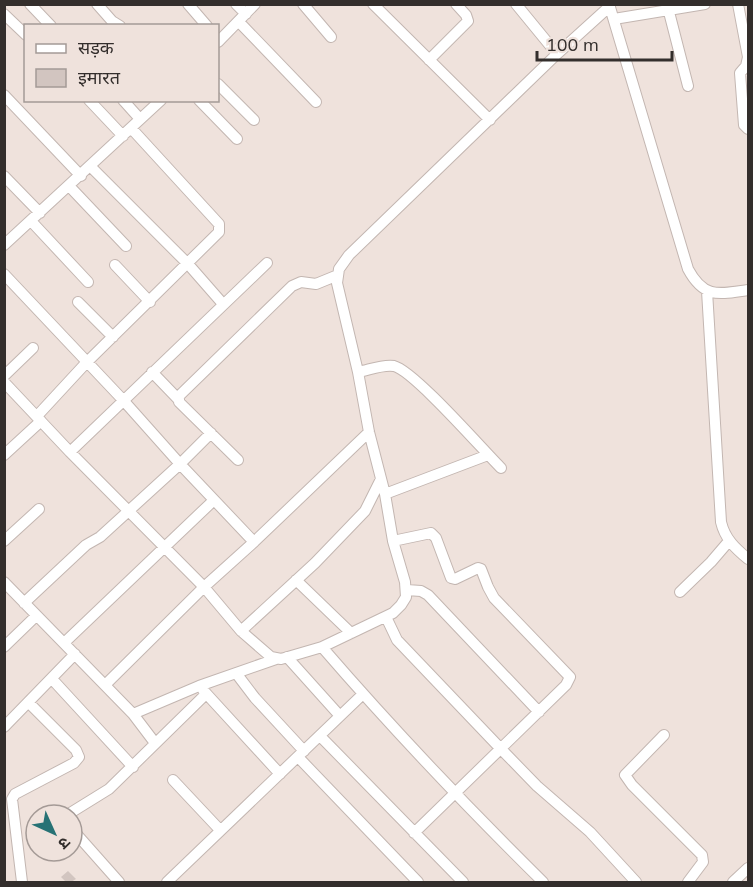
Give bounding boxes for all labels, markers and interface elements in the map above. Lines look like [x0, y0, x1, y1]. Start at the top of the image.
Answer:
legend [24, 24, 219, 102]
scale bar [537, 24, 672, 62]
text: 100 m [546, 33, 599, 56]
text: सड़क [78, 36, 115, 59]
text: इमारत [78, 66, 121, 89]
north arrow [24, 803, 84, 863]
text: उ [54, 833, 75, 854]

